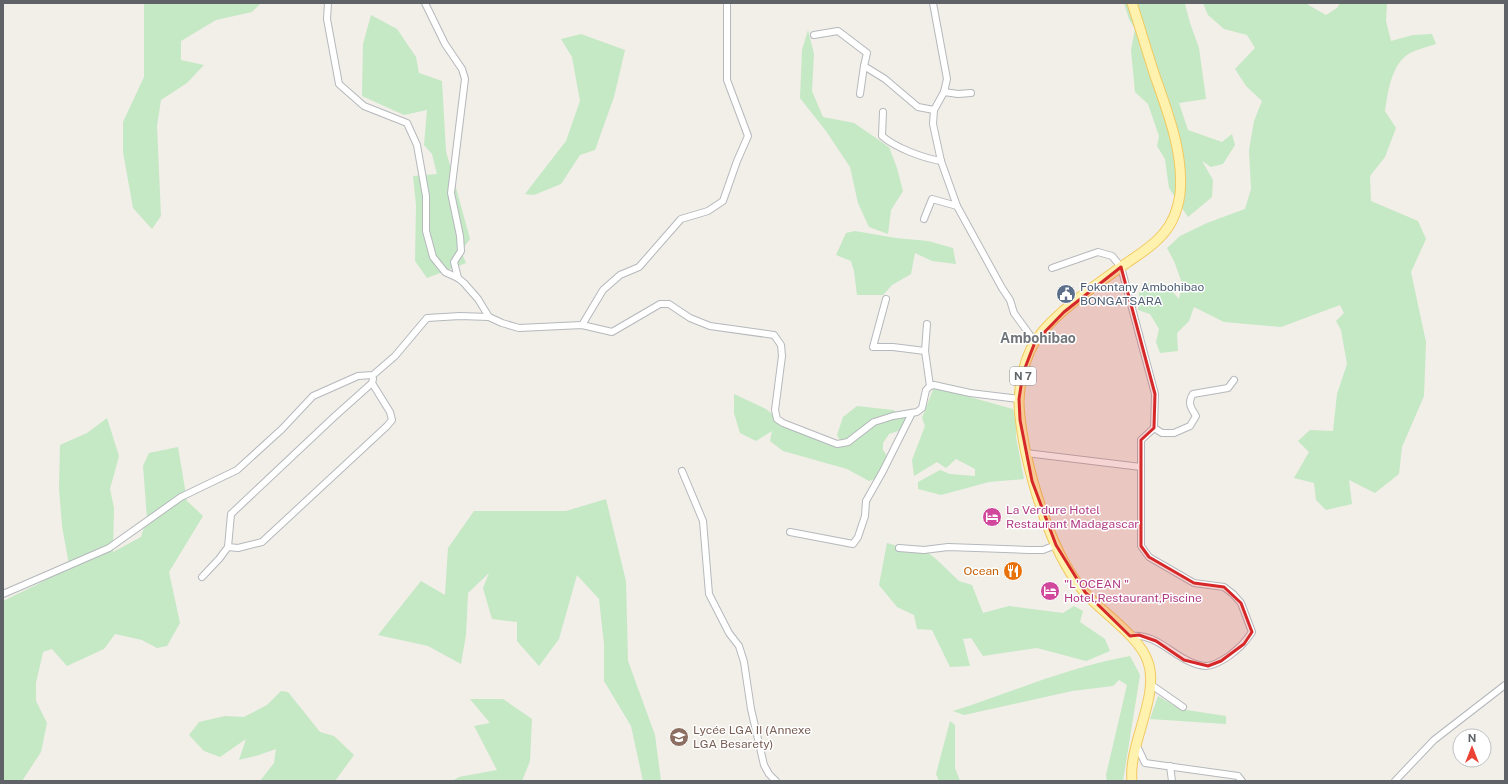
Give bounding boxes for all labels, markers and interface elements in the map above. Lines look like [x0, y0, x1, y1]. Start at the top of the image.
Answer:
place label: Fokontany Ambohibao BONGATSARA [1080, 280, 1204, 308]
public building icon: Fokontany Ambohibao BONGATSARA [1055, 283, 1077, 305]
district label: Ambohibao [1000, 330, 1076, 346]
road number: N 7 [1010, 367, 1036, 385]
place label: La Verdure Hotel Restaurant Madagascar [1006, 503, 1139, 531]
hotel icon: La Verdure Hotel Restaurant Madagascar [981, 506, 1003, 528]
restaurant icon: Ocean [1002, 560, 1024, 582]
place label: Ocean [964, 564, 999, 578]
place label: "L'OCEAN " Hotel,Restaurant,Piscine [1064, 577, 1202, 605]
hotel icon: "L'OCEAN " Hotel,Restaurant,Piscine [1039, 580, 1061, 602]
place label: Lycée LGA II (Annexe LGA Besarety) [693, 723, 811, 751]
school or university icon: Lycée LGA II (Annexe LGA Besarety) [668, 726, 690, 748]
north arrow [1452, 728, 1492, 768]
text: N [1468, 732, 1476, 744]

